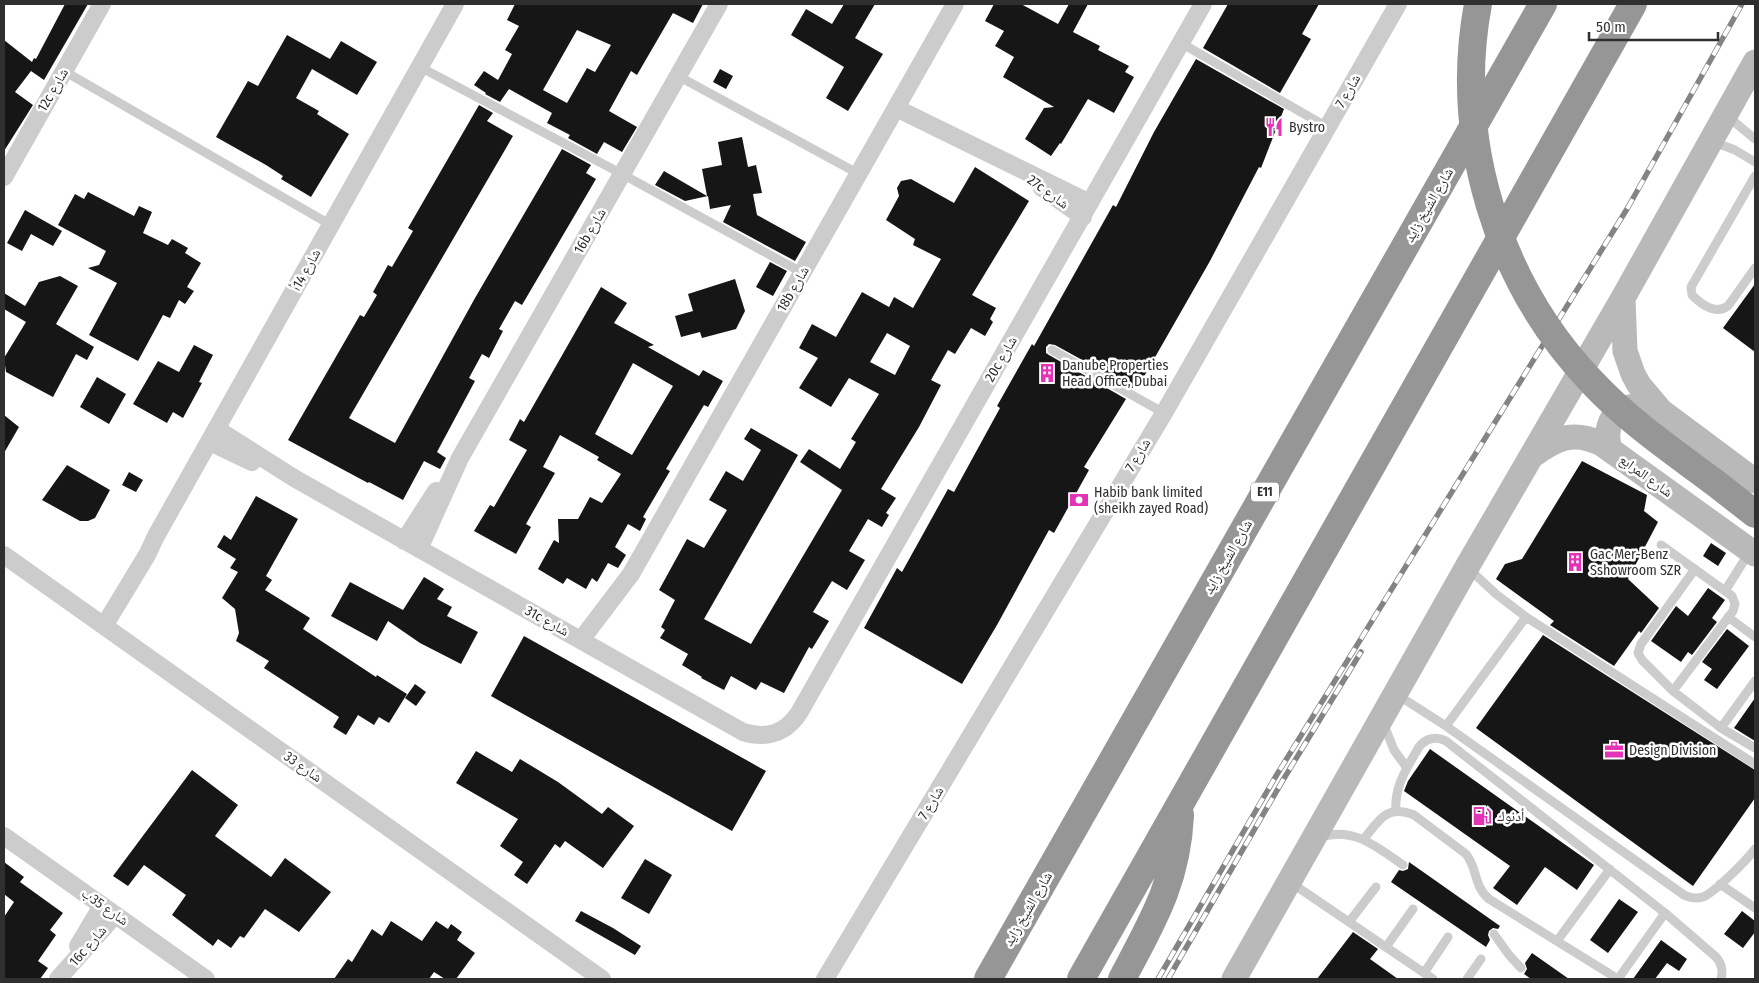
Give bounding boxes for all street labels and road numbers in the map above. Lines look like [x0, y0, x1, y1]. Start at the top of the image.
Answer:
street label: 12c شارع [34, 65, 73, 115]
street label: شارع 7 [1332, 71, 1365, 111]
street label: شارع الشيخ زايد [1401, 165, 1458, 246]
street label: 27c شارع [1023, 171, 1072, 214]
street label: 16b شارع [570, 205, 611, 257]
street label: شارع 14أ [287, 246, 325, 295]
street label: 18b شارع [773, 263, 814, 315]
street label: 20c شارع [981, 333, 1022, 385]
street label: شارع 7 [1122, 435, 1155, 475]
street label: شارع المرابع [1616, 451, 1676, 502]
road number: E11 [1251, 482, 1279, 502]
street label: شارع الشيخ زايد [1200, 517, 1257, 598]
street label: 31c شارع [522, 602, 572, 641]
street label: شارع 33 [280, 748, 325, 787]
street label: شارع 7 [915, 783, 948, 823]
street label: شارع الشيخ زايد [1000, 869, 1057, 950]
street label: شارع 35ب [78, 885, 132, 930]
street label: 16c شارع [66, 922, 111, 970]

